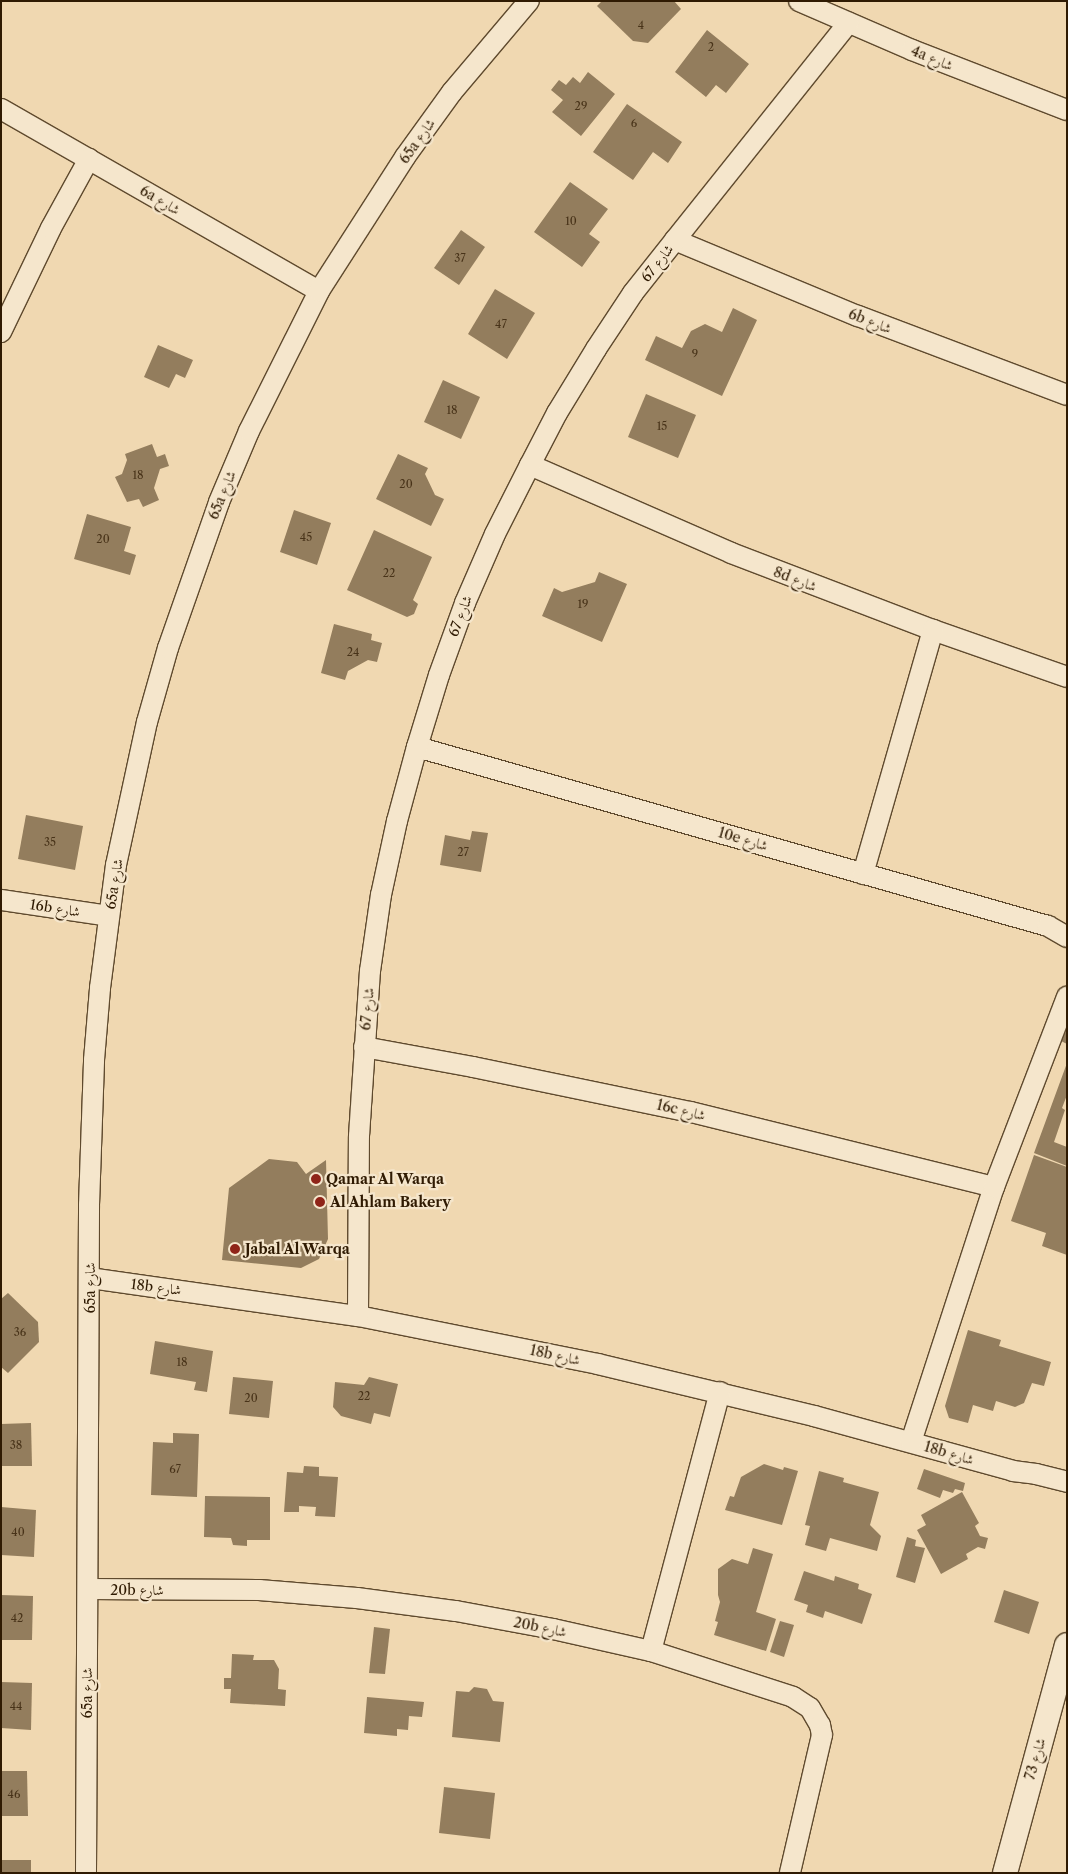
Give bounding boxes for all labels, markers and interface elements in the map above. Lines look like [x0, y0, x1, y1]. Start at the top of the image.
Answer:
house number: 4 [638, 18, 644, 32]
house number: 2 [708, 40, 714, 54]
street label: 4a شارع [909, 42, 955, 74]
house number: 29 [575, 99, 587, 113]
street label: 65a شارع [395, 115, 439, 167]
house number: 6 [631, 116, 637, 130]
street label: 6a شارع [137, 182, 183, 218]
house number: 10 [565, 214, 577, 228]
street label: شارع 67 [637, 241, 677, 285]
house number: 37 [454, 251, 466, 265]
street label: 6b شارع [846, 305, 894, 337]
house number: 47 [495, 317, 507, 331]
house number: 9 [692, 347, 698, 361]
house number: 18 [446, 403, 458, 417]
house number: 15 [657, 419, 667, 433]
house number: 18 [132, 468, 144, 482]
street label: 65a شارع [205, 468, 239, 522]
house number: 20 [399, 477, 413, 491]
house number: 45 [300, 530, 312, 544]
house number: 20 [96, 532, 110, 546]
street label: 8d شارع [771, 563, 819, 595]
house number: 22 [383, 566, 395, 580]
street label: شارع 67 [444, 593, 476, 639]
house number: 19 [577, 597, 589, 611]
house number: 24 [347, 645, 359, 659]
street label: 10e شارع [716, 824, 770, 854]
house number: 35 [44, 835, 56, 849]
house number: 27 [457, 845, 469, 859]
street label: 65a شارع [102, 857, 126, 911]
street label: 16b شارع [29, 896, 81, 920]
street label: شارع 67 [357, 987, 377, 1031]
street label: 16c شارع [655, 1096, 707, 1124]
place label: Qamar Al Warqa [326, 1171, 445, 1187]
marker: Qamar Al Warqa [310, 1173, 322, 1185]
place label: Al Ahlam Bakery [330, 1194, 451, 1210]
marker: Al Ahlam Bakery [314, 1196, 326, 1208]
place label: Jabal Al Warqa [245, 1241, 351, 1257]
marker: Jabal Al Warqa [229, 1243, 241, 1255]
street label: 65a شارع [82, 1262, 98, 1314]
street label: 18b شارع [130, 1276, 182, 1298]
house number: 36 [14, 1325, 26, 1339]
street label: 18b شارع [528, 1342, 582, 1368]
house number: 18 [176, 1355, 188, 1369]
house number: 22 [358, 1389, 370, 1403]
house number: 20 [244, 1391, 258, 1405]
house number: 38 [10, 1438, 22, 1452]
street label: 18b شارع [922, 1438, 976, 1468]
house number: 67 [169, 1462, 181, 1476]
house number: 40 [11, 1525, 25, 1539]
street label: 20b شارع [110, 1582, 164, 1598]
house number: 42 [11, 1611, 23, 1625]
street label: 20b شارع [512, 1614, 568, 1640]
street label: 65a شارع [79, 1667, 95, 1719]
house number: 44 [10, 1699, 22, 1713]
street label: شارع 73 [1021, 1736, 1049, 1782]
house number: 46 [8, 1787, 20, 1801]

